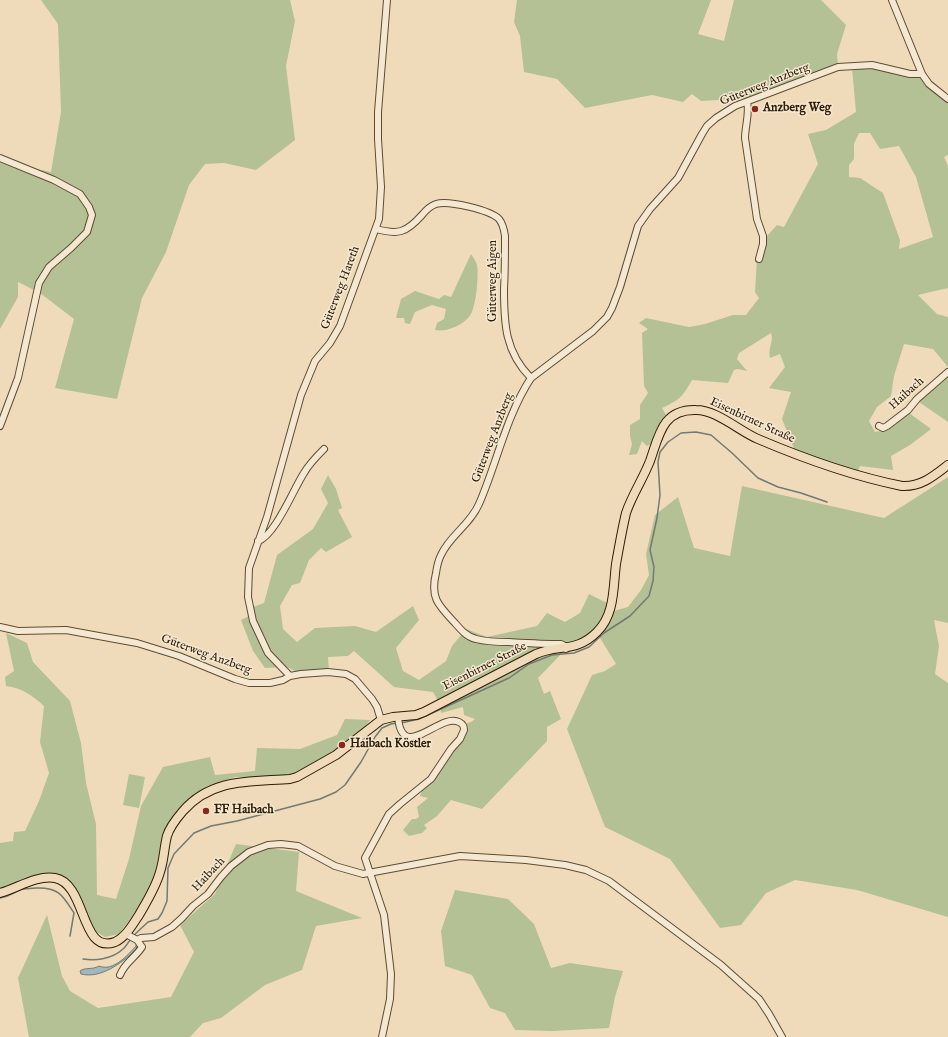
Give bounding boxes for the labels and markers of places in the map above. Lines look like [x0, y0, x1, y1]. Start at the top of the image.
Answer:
place label: Anzberg Weg [763, 102, 831, 116]
marker: Anzberg Weg [750, 104, 760, 114]
place label: Haibach Köstler [350, 738, 431, 752]
marker: Haibach Köstler [337, 740, 347, 750]
place label: FF Haibach [214, 804, 274, 818]
marker: FF Haibach [201, 806, 211, 816]

